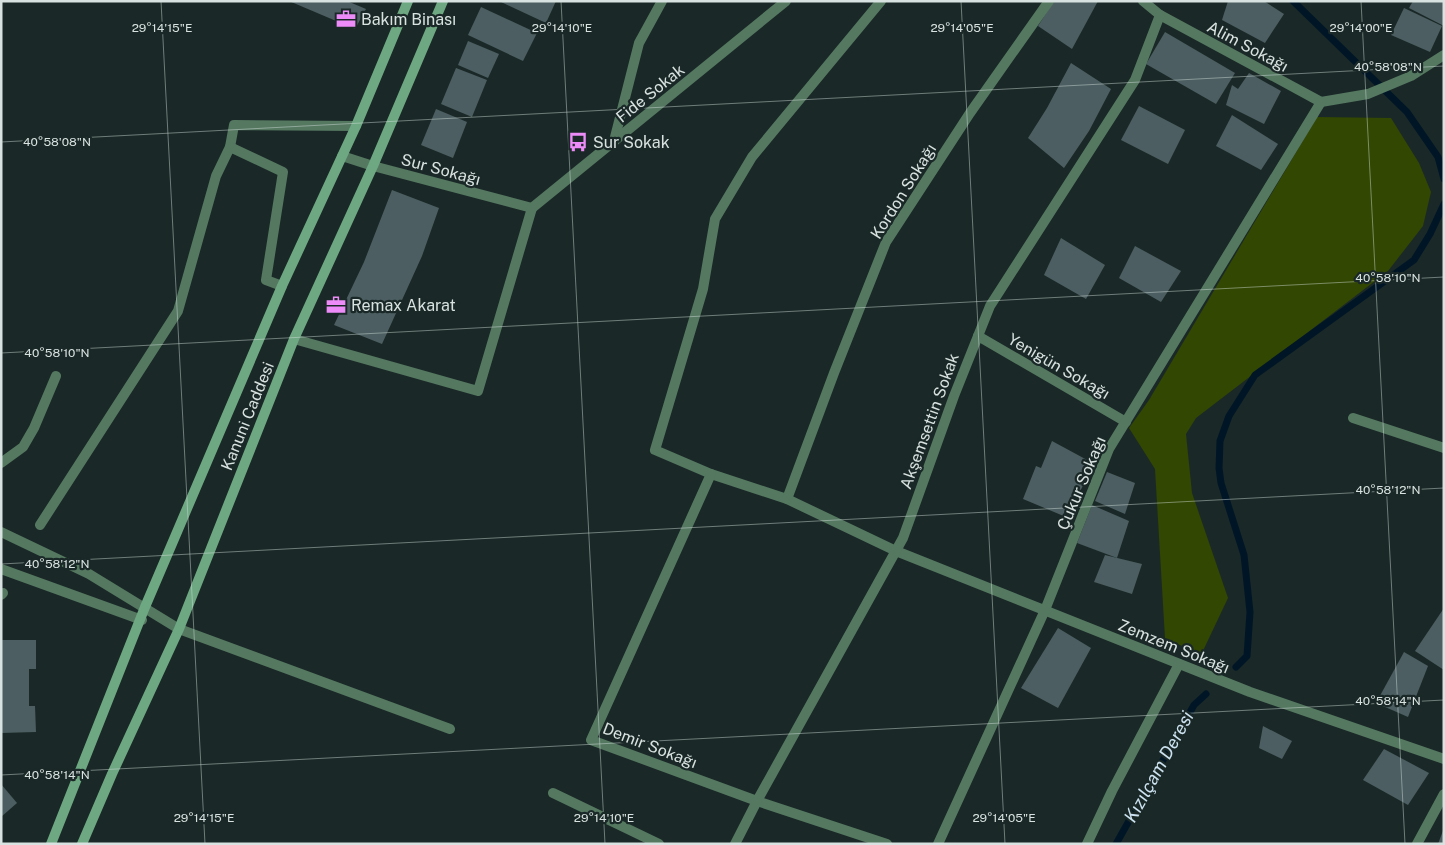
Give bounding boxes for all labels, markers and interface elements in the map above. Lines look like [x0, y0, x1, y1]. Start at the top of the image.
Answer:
office icon: Bakım Binası [335, 8, 357, 30]
place label: Bakım Binası [361, 10, 456, 29]
street label: Alim Sokağı [1204, 17, 1292, 76]
text: 29°14'15"E [132, 21, 192, 35]
text: 29°14'10"E [532, 21, 592, 35]
text: 29°14'05"E [930, 21, 994, 35]
text: 29°14'00"E [1330, 21, 1392, 35]
street label: Fide Sokak [612, 60, 688, 127]
text: 40°58'08"N [1354, 60, 1422, 74]
bus stop icon: Sur Sokak [567, 131, 589, 153]
place label: Sur Sokak [593, 133, 670, 152]
text: 40°58'08"N [23, 135, 91, 149]
street label: Kordon Sokağı [867, 140, 940, 242]
street label: Sur Sokağı [399, 150, 483, 189]
text: 40°58'10"N [1355, 271, 1421, 285]
office icon: Remax Akarat [325, 294, 347, 316]
place label: Remax Akarat [351, 296, 456, 315]
street label: Yenigün Sokağı [1004, 330, 1113, 403]
text: 40°58'10"N [24, 346, 90, 360]
street label: Akşemsettin Sokak [896, 351, 963, 492]
street label: Kanuni Caddesi [217, 359, 278, 473]
street label: Çukur Sokağı [1053, 433, 1110, 533]
text: 40°58'12"N [1355, 483, 1421, 497]
text: 40°58'12"N [24, 557, 90, 571]
street label: Zemzem Sokağı [1115, 615, 1232, 677]
text: 40°58'14"N [1355, 694, 1421, 708]
water label: Kızılçam Deresi [1119, 707, 1198, 826]
street label: Demir Sokağı [600, 719, 700, 772]
text: 40°58'14"N [24, 768, 90, 782]
text: 29°14'15"E [174, 811, 234, 825]
text: 29°14'10"E [574, 811, 634, 825]
text: 29°14'05"E [972, 811, 1036, 825]

